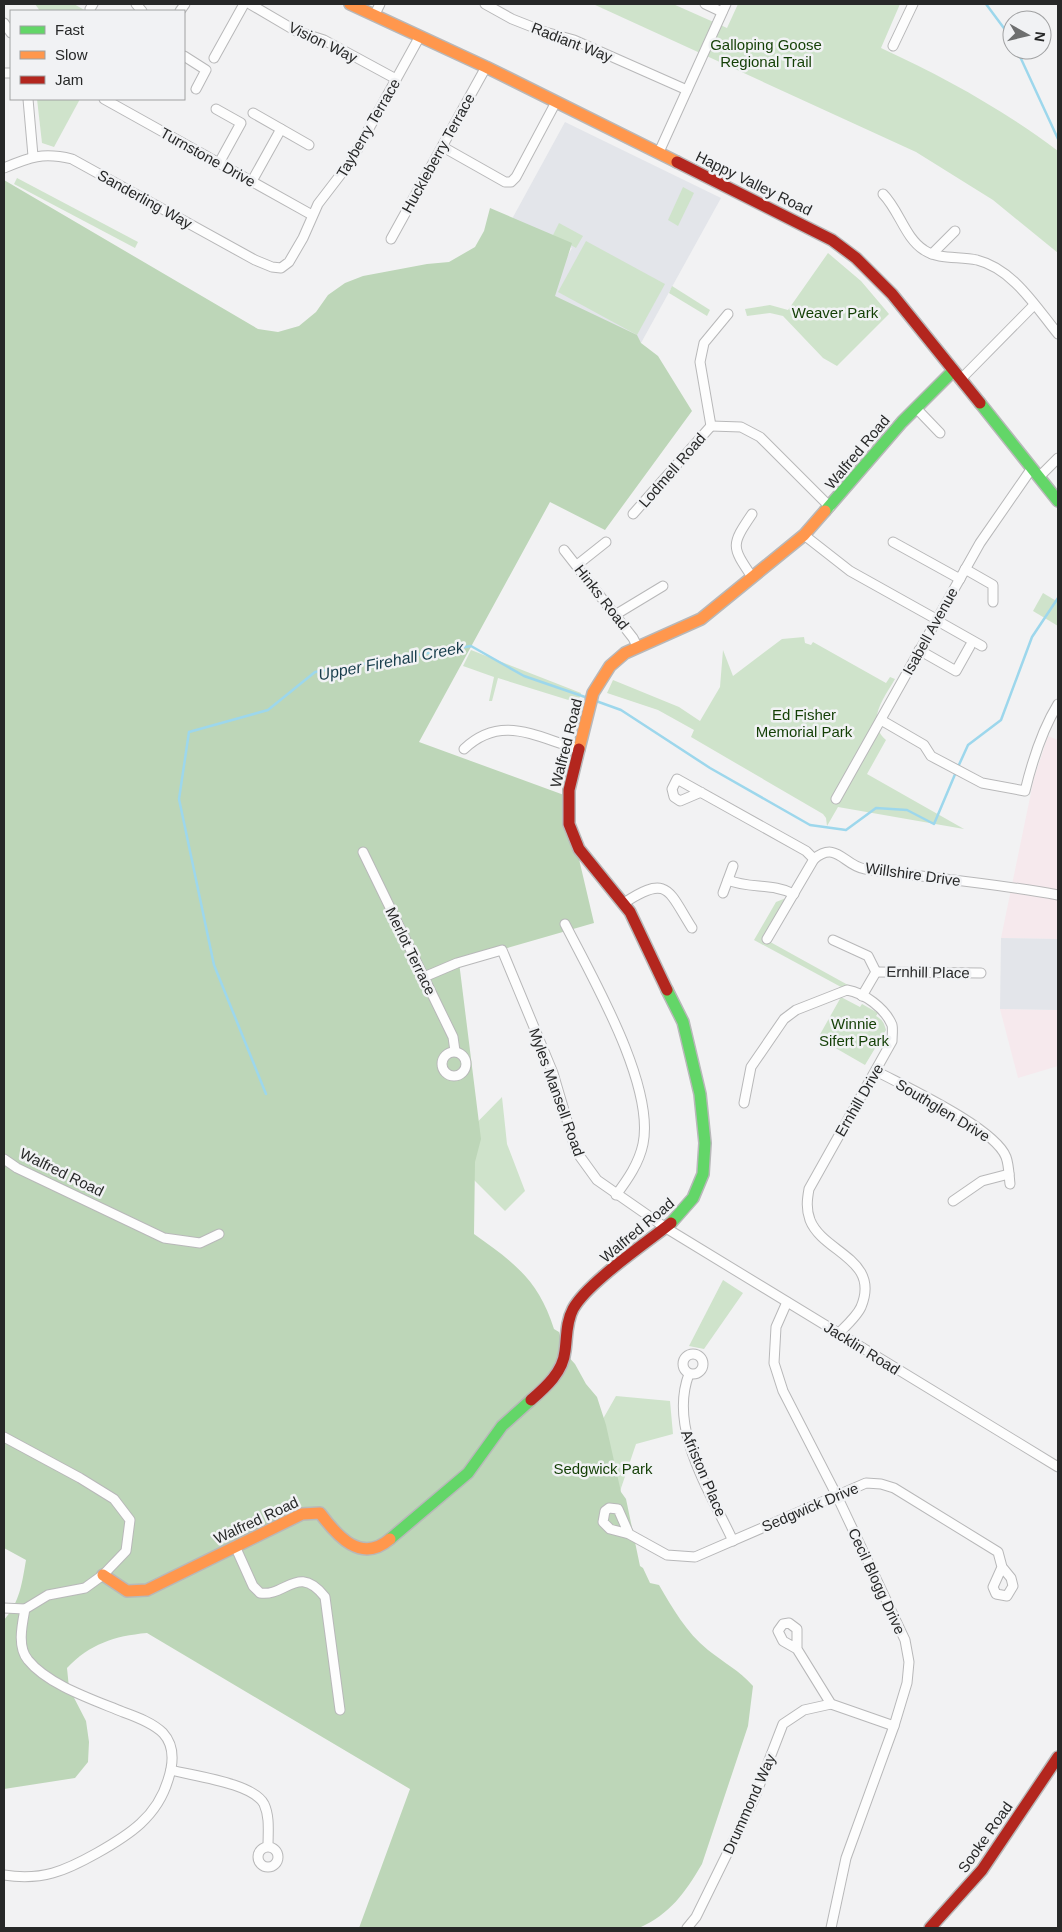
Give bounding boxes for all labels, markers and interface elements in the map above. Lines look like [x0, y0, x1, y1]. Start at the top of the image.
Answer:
legend [10, 10, 185, 100]
north arrow [1002, 10, 1052, 60]
street label: Vision Way [286, 18, 361, 66]
street label: Radiant Way [529, 19, 615, 65]
text: Fast [55, 21, 85, 38]
text: N [1031, 31, 1049, 43]
park label: Galloping Goose Regional Trail [710, 36, 822, 70]
text: Slow [55, 46, 88, 63]
text: Jam [55, 71, 83, 88]
street label: Tayberry Terrace [333, 75, 403, 181]
street label: Huckleberry Terrace [398, 90, 478, 216]
street label: Turnstone Drive [157, 124, 259, 190]
street label: Happy Valley Road [693, 147, 815, 219]
street label: Sanderling Way [95, 166, 196, 232]
park label: Weaver Park [792, 304, 879, 321]
street label: Walfred Road [821, 412, 893, 492]
street label: Lodmell Road [635, 429, 709, 511]
street label: Hinks Road [571, 561, 633, 633]
street label: Isabell Avenue [899, 584, 961, 678]
water label: Upper Firehall Creek [317, 638, 466, 683]
street label: Walfred Road [547, 697, 585, 789]
park label: Ed Fisher Memorial Park [756, 706, 853, 740]
street label: Willshire Drive [864, 859, 962, 889]
street label: Merlot Terrace [382, 904, 440, 998]
street label: Ernhill Place [886, 963, 970, 981]
park label: Winnie Sifert Park [819, 1015, 890, 1049]
street label: Myles Mansell Road [526, 1026, 588, 1158]
street label: Ernhill Drive [831, 1061, 887, 1139]
street label: Southglen Drive [893, 1075, 993, 1145]
street label: Walfred Road [17, 1144, 107, 1200]
street label: Walfred Road [597, 1194, 677, 1266]
street label: Jacklin Road [821, 1318, 903, 1378]
street label: Afriston Place [678, 1427, 730, 1519]
park label: Sedgwick Park [553, 1460, 653, 1477]
street label: Sedgwick Drive [759, 1479, 861, 1535]
street label: Walfred Road [211, 1493, 301, 1547]
street label: Cecil Blogg Drive [845, 1525, 909, 1637]
street label: Drummond Way [719, 1751, 779, 1857]
street label: Sooke Road [954, 1798, 1016, 1876]

